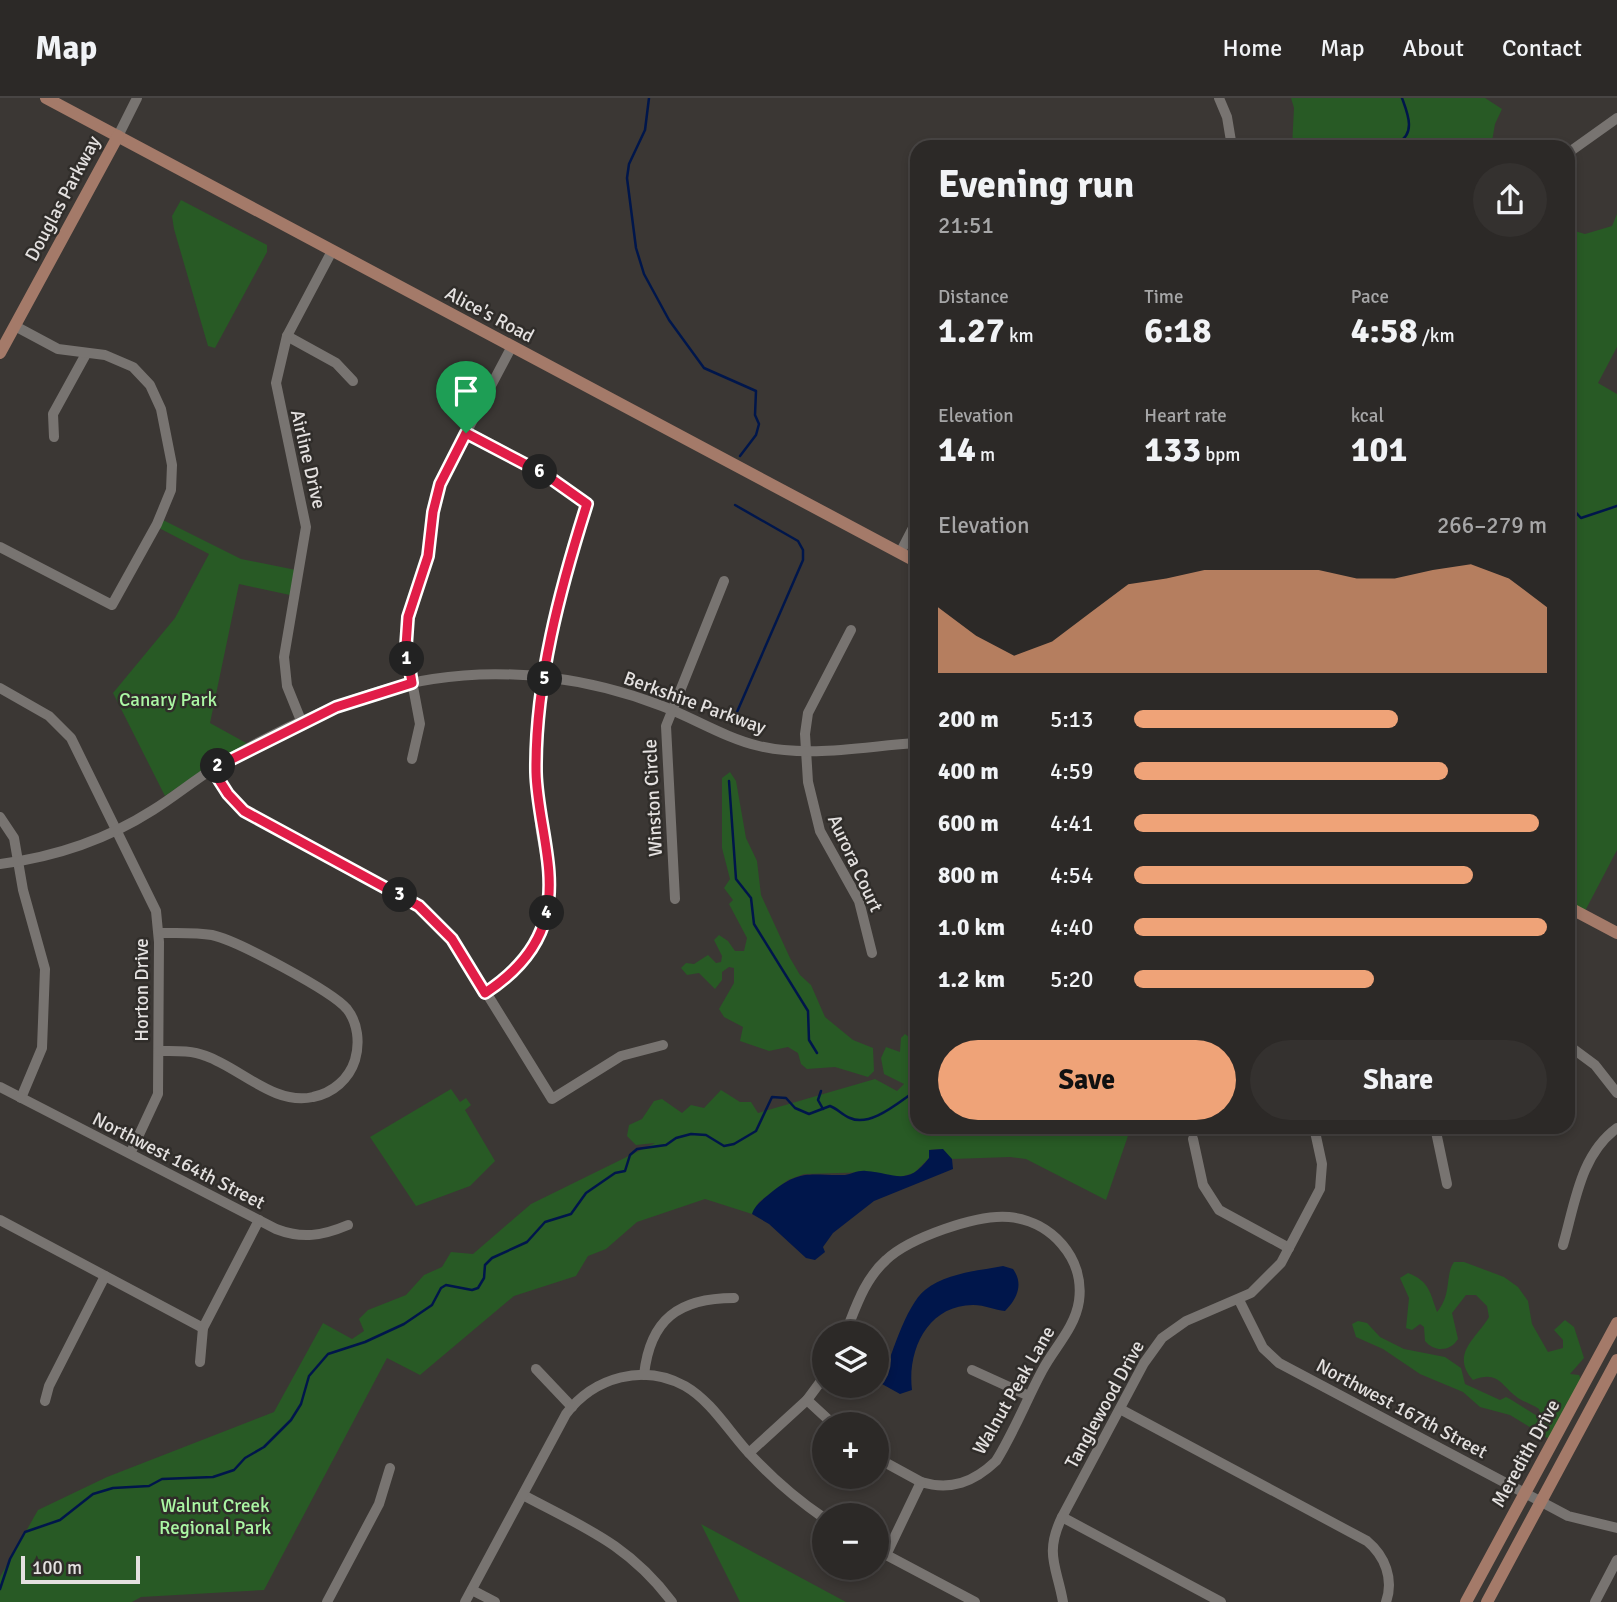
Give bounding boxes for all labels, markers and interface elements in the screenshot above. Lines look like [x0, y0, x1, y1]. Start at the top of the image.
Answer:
text: Map [35, 28, 97, 69]
text: Home [1222, 33, 1282, 63]
text: Map [1320, 33, 1365, 63]
text: About [1403, 33, 1464, 63]
text: Contact [1502, 33, 1582, 63]
street label: Douglas Parkway [20, 132, 106, 265]
text: Evening run [938, 161, 1134, 208]
button: share [1473, 163, 1547, 237]
text: 21:51 [938, 211, 994, 240]
street label: Alice's Road [441, 281, 538, 348]
text: Distance [938, 285, 1009, 309]
text: Time [1144, 285, 1183, 309]
text: Pace [1351, 285, 1389, 309]
text: 1.27 [938, 309, 1005, 352]
text: 6:18 [1144, 309, 1211, 352]
text: 4:58 [1351, 309, 1418, 352]
text: km [1005, 324, 1034, 348]
text: /km [1418, 324, 1455, 348]
pin [436, 361, 496, 433]
icon: arrive [447, 372, 485, 410]
text: Elevation [938, 404, 1014, 428]
text: Heart rate [1144, 404, 1227, 428]
text: kcal [1351, 404, 1384, 428]
street label: Airline Drive [285, 407, 331, 511]
text: 14 [938, 428, 976, 471]
text: 133 [1144, 428, 1201, 471]
text: 101 [1351, 428, 1407, 471]
text: m [976, 443, 995, 467]
text: bpm [1201, 443, 1240, 467]
pin: 6 [522, 454, 558, 490]
text: 6 [534, 459, 545, 483]
text: Elevation [938, 511, 1030, 540]
text: 266–279 m [1437, 511, 1547, 540]
pin: 1 [390, 642, 424, 676]
text: 1 [401, 646, 412, 670]
pin: 5 [528, 662, 562, 696]
text: 5 [539, 666, 550, 690]
street label: Berkshire Parkway [620, 666, 769, 740]
park label: Canary Park [119, 688, 217, 712]
text: 200 m [938, 705, 999, 734]
text: 5:13 [1050, 705, 1093, 734]
street label: Winston Circle [638, 738, 668, 857]
pin: 2 [200, 748, 235, 784]
text: 2 [212, 753, 223, 777]
text: 400 m [938, 757, 999, 786]
text: 4:59 [1050, 757, 1093, 786]
text: 600 m [938, 809, 999, 838]
text: 4:41 [1050, 809, 1093, 838]
street label: Aurora Court [822, 811, 888, 916]
text: 800 m [938, 861, 999, 890]
text: 4:54 [1050, 861, 1093, 890]
pin: 3 [382, 878, 418, 912]
text: 3 [394, 882, 405, 906]
pin: 4 [530, 896, 564, 930]
text: 4 [541, 900, 552, 924]
text: 1.0 km [938, 913, 1005, 942]
text: 4:40 [1050, 913, 1093, 942]
street label: Horton Drive [130, 938, 154, 1042]
text: 1.2 km [938, 965, 1005, 994]
text: 5:20 [1050, 965, 1093, 994]
button: Save [938, 1040, 1236, 1120]
button: Share [1250, 1040, 1547, 1120]
street label: Northwest 164th Street [88, 1107, 269, 1215]
map controls [812, 1321, 889, 1580]
button: layers [812, 1321, 889, 1398]
street label: Walnut Peak Lane [967, 1322, 1060, 1459]
street label: Tanglewood Drive [1060, 1336, 1150, 1473]
street label: Northwest 167th Street [1312, 1354, 1492, 1464]
street label: Meredith Drive [1486, 1395, 1565, 1512]
button: + [812, 1412, 889, 1489]
park label: Walnut Creek Regional Park [159, 1494, 271, 1540]
button: − [812, 1503, 889, 1580]
scale bar [21, 1553, 140, 1585]
text: 100 m [32, 1556, 82, 1580]

